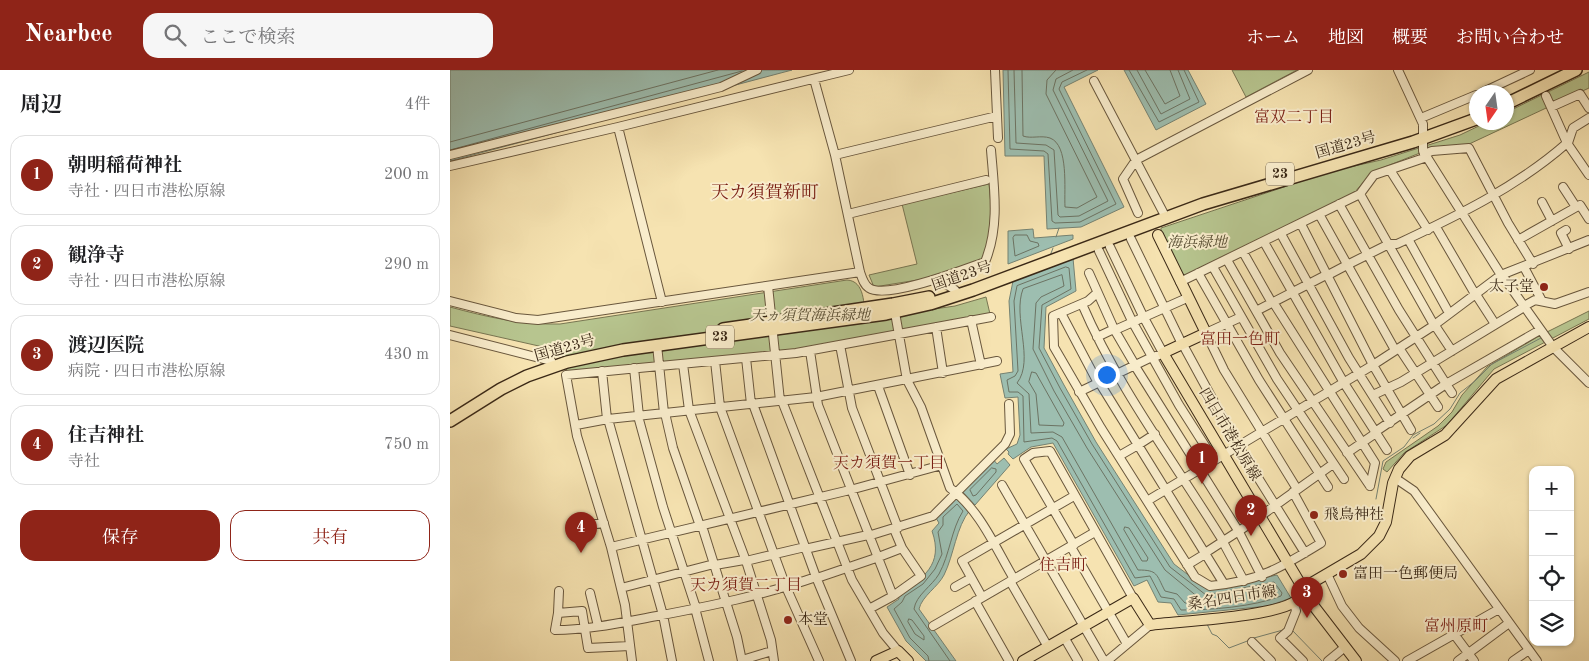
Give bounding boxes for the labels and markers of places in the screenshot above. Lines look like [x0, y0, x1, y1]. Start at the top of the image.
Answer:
place label: 太子堂 [1489, 278, 1534, 295]
marker: 太子堂 [1538, 281, 1550, 293]
pin: 1 [1186, 443, 1218, 484]
pin: 2 [1235, 495, 1267, 536]
place label: 飛鳥神社 [1324, 506, 1384, 523]
marker: 飛鳥神社 [1308, 509, 1320, 521]
pin: 4 [565, 512, 597, 553]
place label: 富田一色郵便局 [1353, 565, 1458, 582]
marker: 富田一色郵便局 [1337, 568, 1349, 580]
pin: 3 [1291, 577, 1323, 618]
place label: 本堂 [798, 611, 828, 628]
marker: 本堂 [782, 614, 794, 626]

